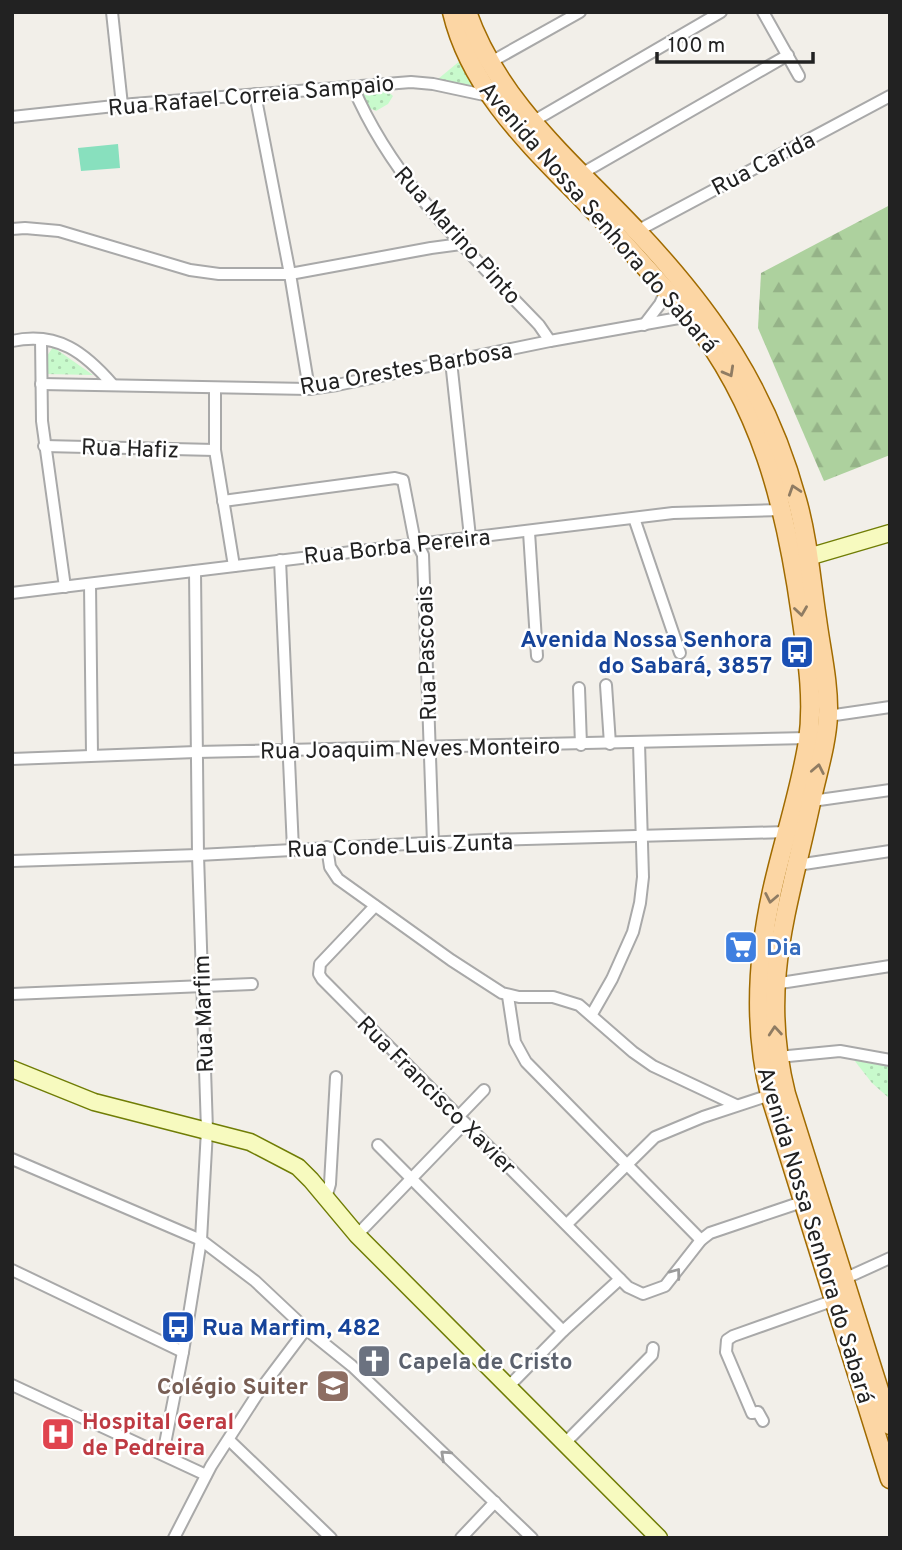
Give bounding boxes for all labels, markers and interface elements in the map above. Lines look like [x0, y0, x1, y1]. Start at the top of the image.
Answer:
scale bar [657, 21, 813, 65]
text: 100 m [668, 33, 725, 60]
street label: Rua Rafael Correia Sampaio [107, 71, 396, 124]
street label: Avenida Nossa Senhora do Sabará [471, 77, 723, 360]
street label: Rua Carida [707, 127, 821, 204]
street label: Rua Marino Pinto [386, 161, 526, 312]
street label: Rua Orestes Barbosa [298, 337, 515, 403]
one-way arrow [720, 364, 734, 377]
street label: Rua Hafiz [80, 434, 179, 467]
one-way arrow [788, 484, 802, 497]
street label: Rua Borba Pereira [303, 524, 492, 573]
street label: Rua Pascoais [412, 585, 445, 721]
one-way arrow [793, 605, 808, 617]
place label: Avenida Nossa Senhora do Sabará, 3857 [520, 627, 772, 682]
bus stop icon: Avenida Nossa Senhora do Sabará, 3857 [778, 633, 816, 671]
street label: Rua Joaquim Neves Monteiro [260, 733, 560, 768]
one-way arrow [810, 764, 825, 775]
street label: Rua Conde Luis Zunta [287, 829, 514, 866]
one-way arrow [764, 892, 779, 904]
supermarket icon: Dia [722, 928, 760, 966]
place label: Dia [766, 935, 802, 964]
street label: Rua Marfim [189, 955, 222, 1073]
street label: Rua Francisco Xavier [349, 1011, 521, 1183]
one-way arrow [768, 1025, 783, 1036]
street label: Avenida Nossa Senhora do Sabará [749, 1064, 879, 1408]
one-way arrow [667, 1268, 680, 1281]
bus stop icon: Rua Marfim, 482 [159, 1308, 197, 1346]
place label: Rua Marfim, 482 [202, 1315, 381, 1344]
church icon: Capela de Cristo [355, 1342, 393, 1380]
place label: Capela de Cristo [398, 1349, 573, 1378]
school or university icon: Colégio Suiter [314, 1367, 352, 1405]
place label: Colégio Suiter [157, 1374, 308, 1403]
place label: Hospital Geral de Pedreira [82, 1409, 234, 1464]
hospital icon: Hospital Geral de Pedreira [39, 1415, 77, 1453]
one-way arrow [441, 1451, 454, 1463]

